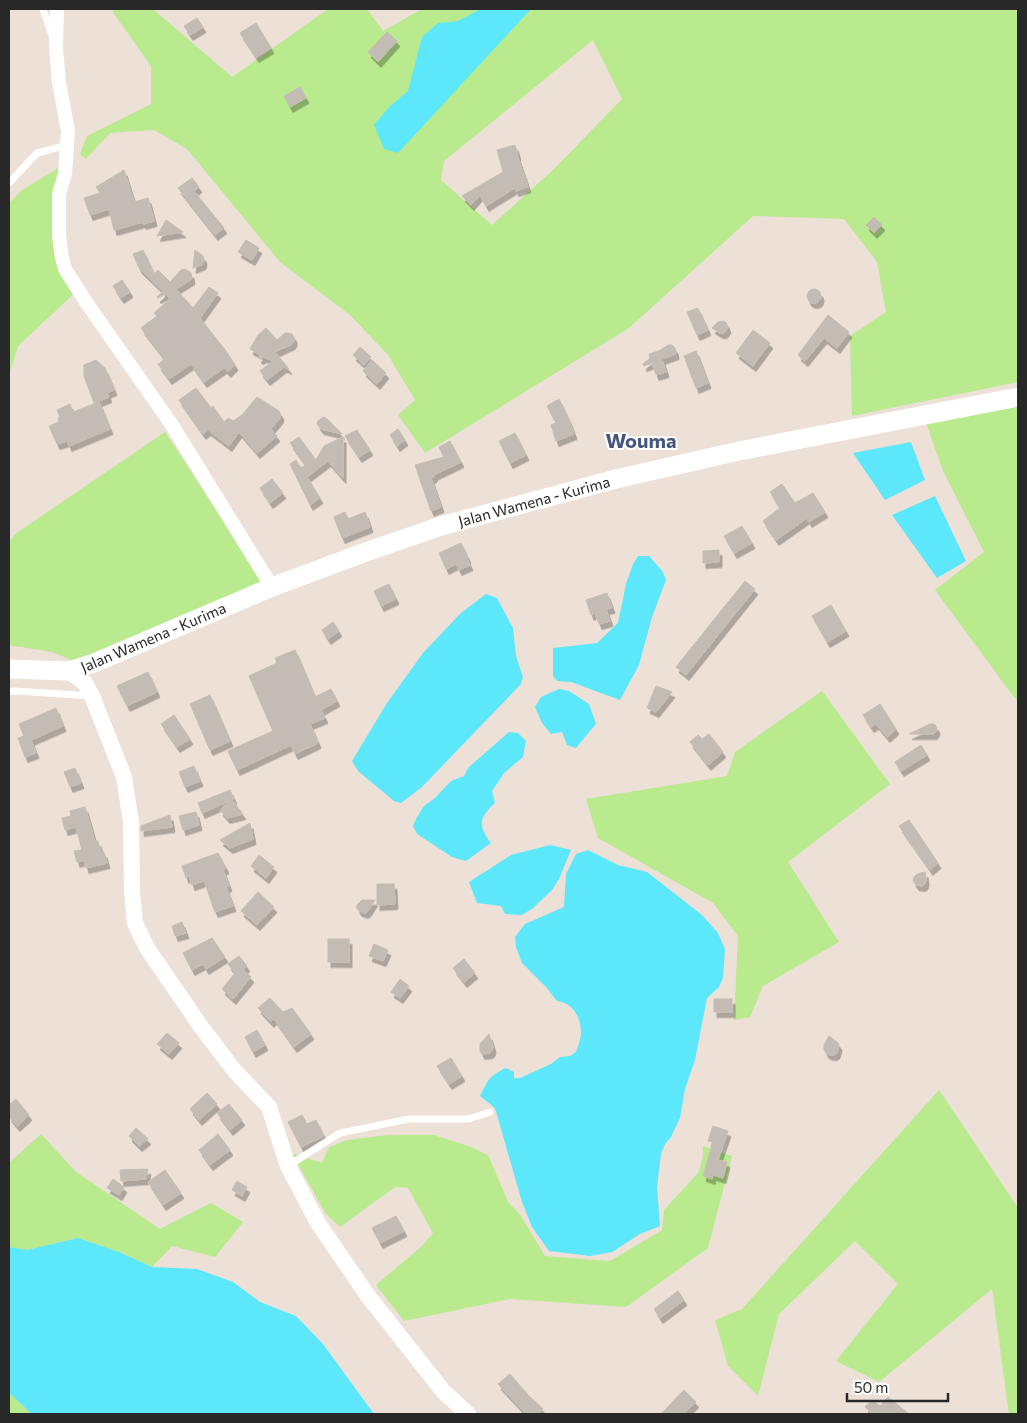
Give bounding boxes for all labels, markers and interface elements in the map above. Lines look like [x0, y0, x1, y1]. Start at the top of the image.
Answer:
district label: Wouma [606, 428, 676, 452]
street label: Jalan Wamena - Kurima [456, 472, 612, 530]
street label: Jalan Wamena - Kurima [78, 598, 228, 676]
scale bar [847, 1370, 948, 1402]
text: 50 m [854, 1378, 888, 1396]

